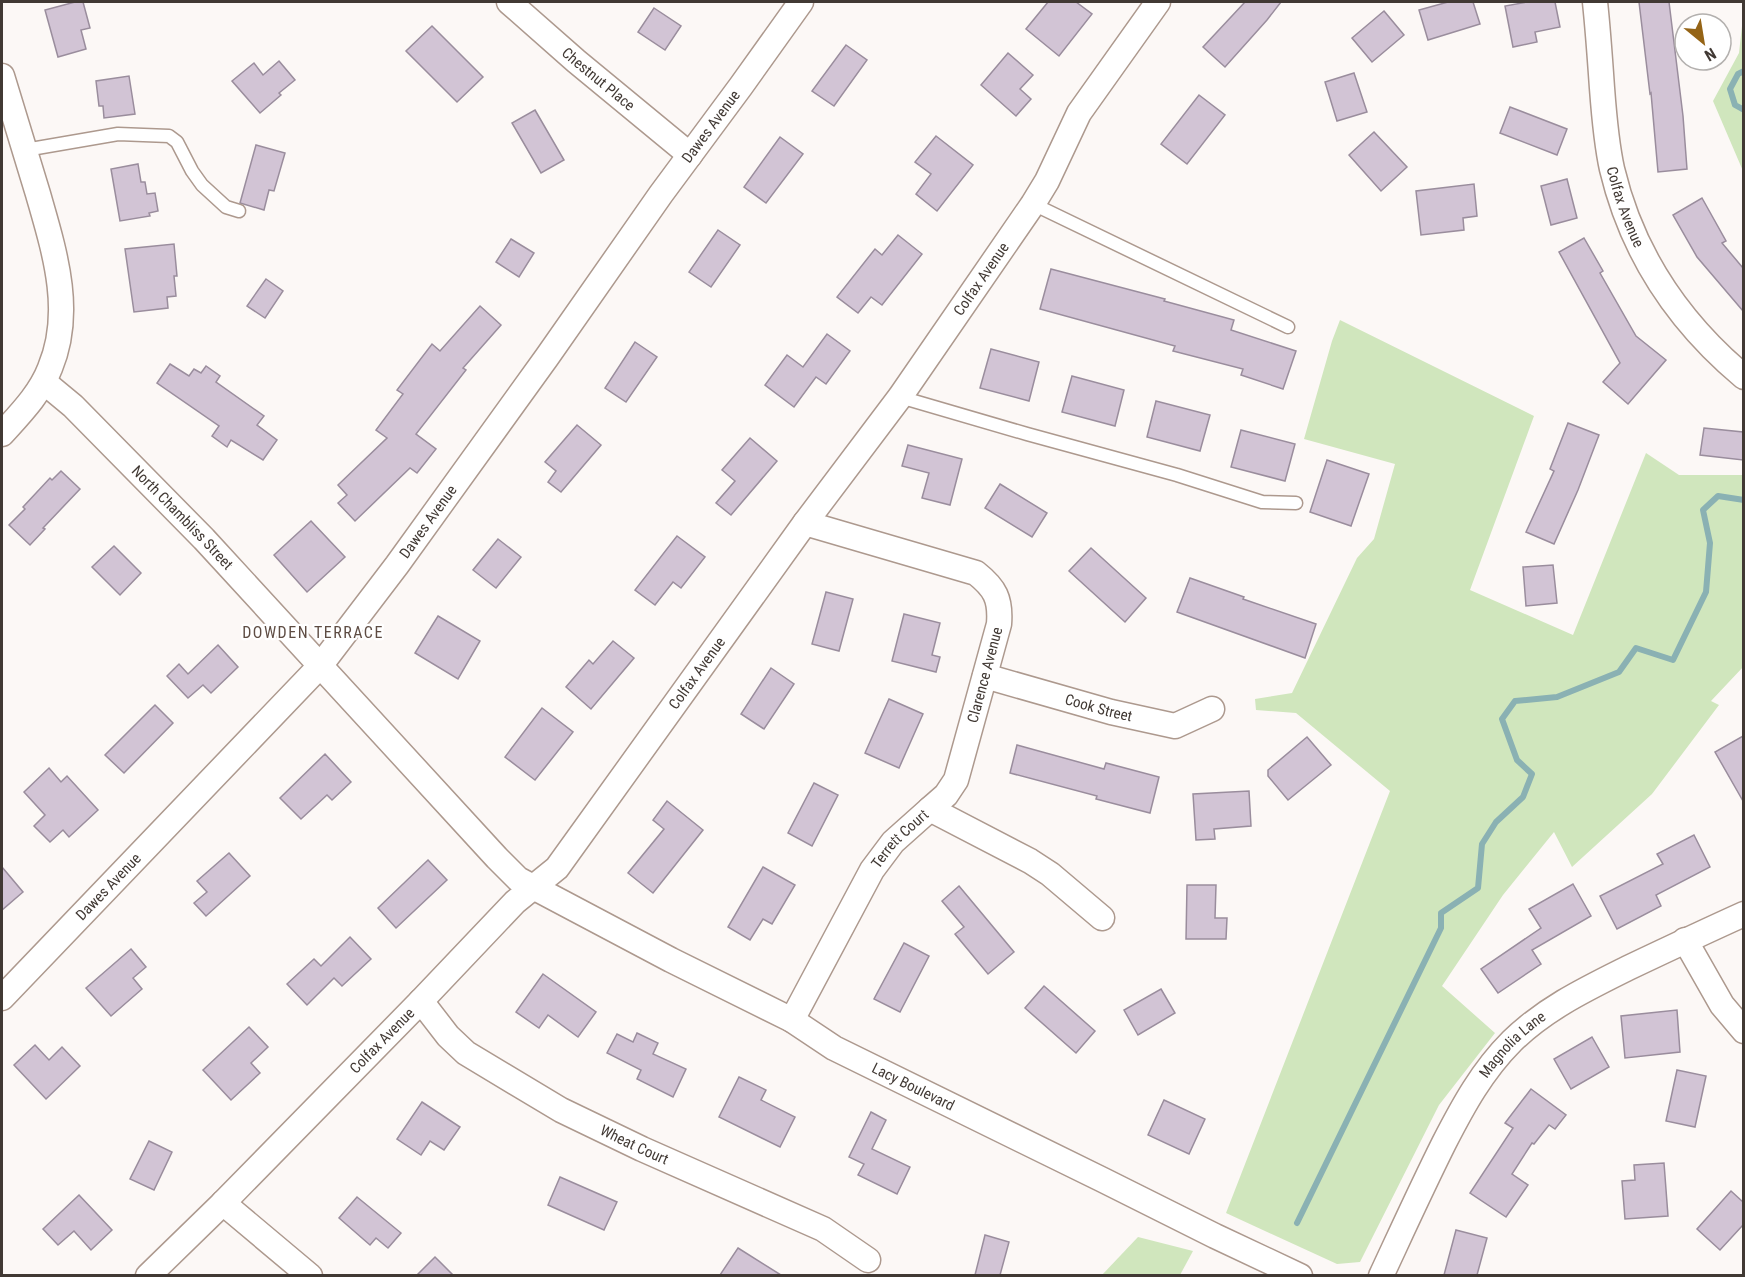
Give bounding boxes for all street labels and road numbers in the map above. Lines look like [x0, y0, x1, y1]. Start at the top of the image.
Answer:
street label: Chestnut Place [558, 44, 638, 115]
street label: Dawes Avenue [678, 87, 744, 166]
street label: Colfax Avenue [1603, 165, 1648, 250]
street label: Colfax Avenue [950, 239, 1013, 319]
street label: North Chambliss Street [128, 462, 237, 574]
street label: Dawes Avenue [396, 482, 461, 562]
street label: Clarence Avenue [964, 625, 1006, 725]
street label: Colfax Avenue [665, 634, 729, 713]
street label: Cook Street [1063, 690, 1134, 725]
street label: Terrett Court [867, 806, 932, 872]
street label: Dawes Avenue [72, 849, 145, 924]
street label: Colfax Avenue [346, 1004, 418, 1077]
street label: Magnolia Lane [1475, 1008, 1549, 1081]
street label: Lacy Boulevard [869, 1059, 957, 1115]
street label: Wheat Court [597, 1121, 671, 1169]

